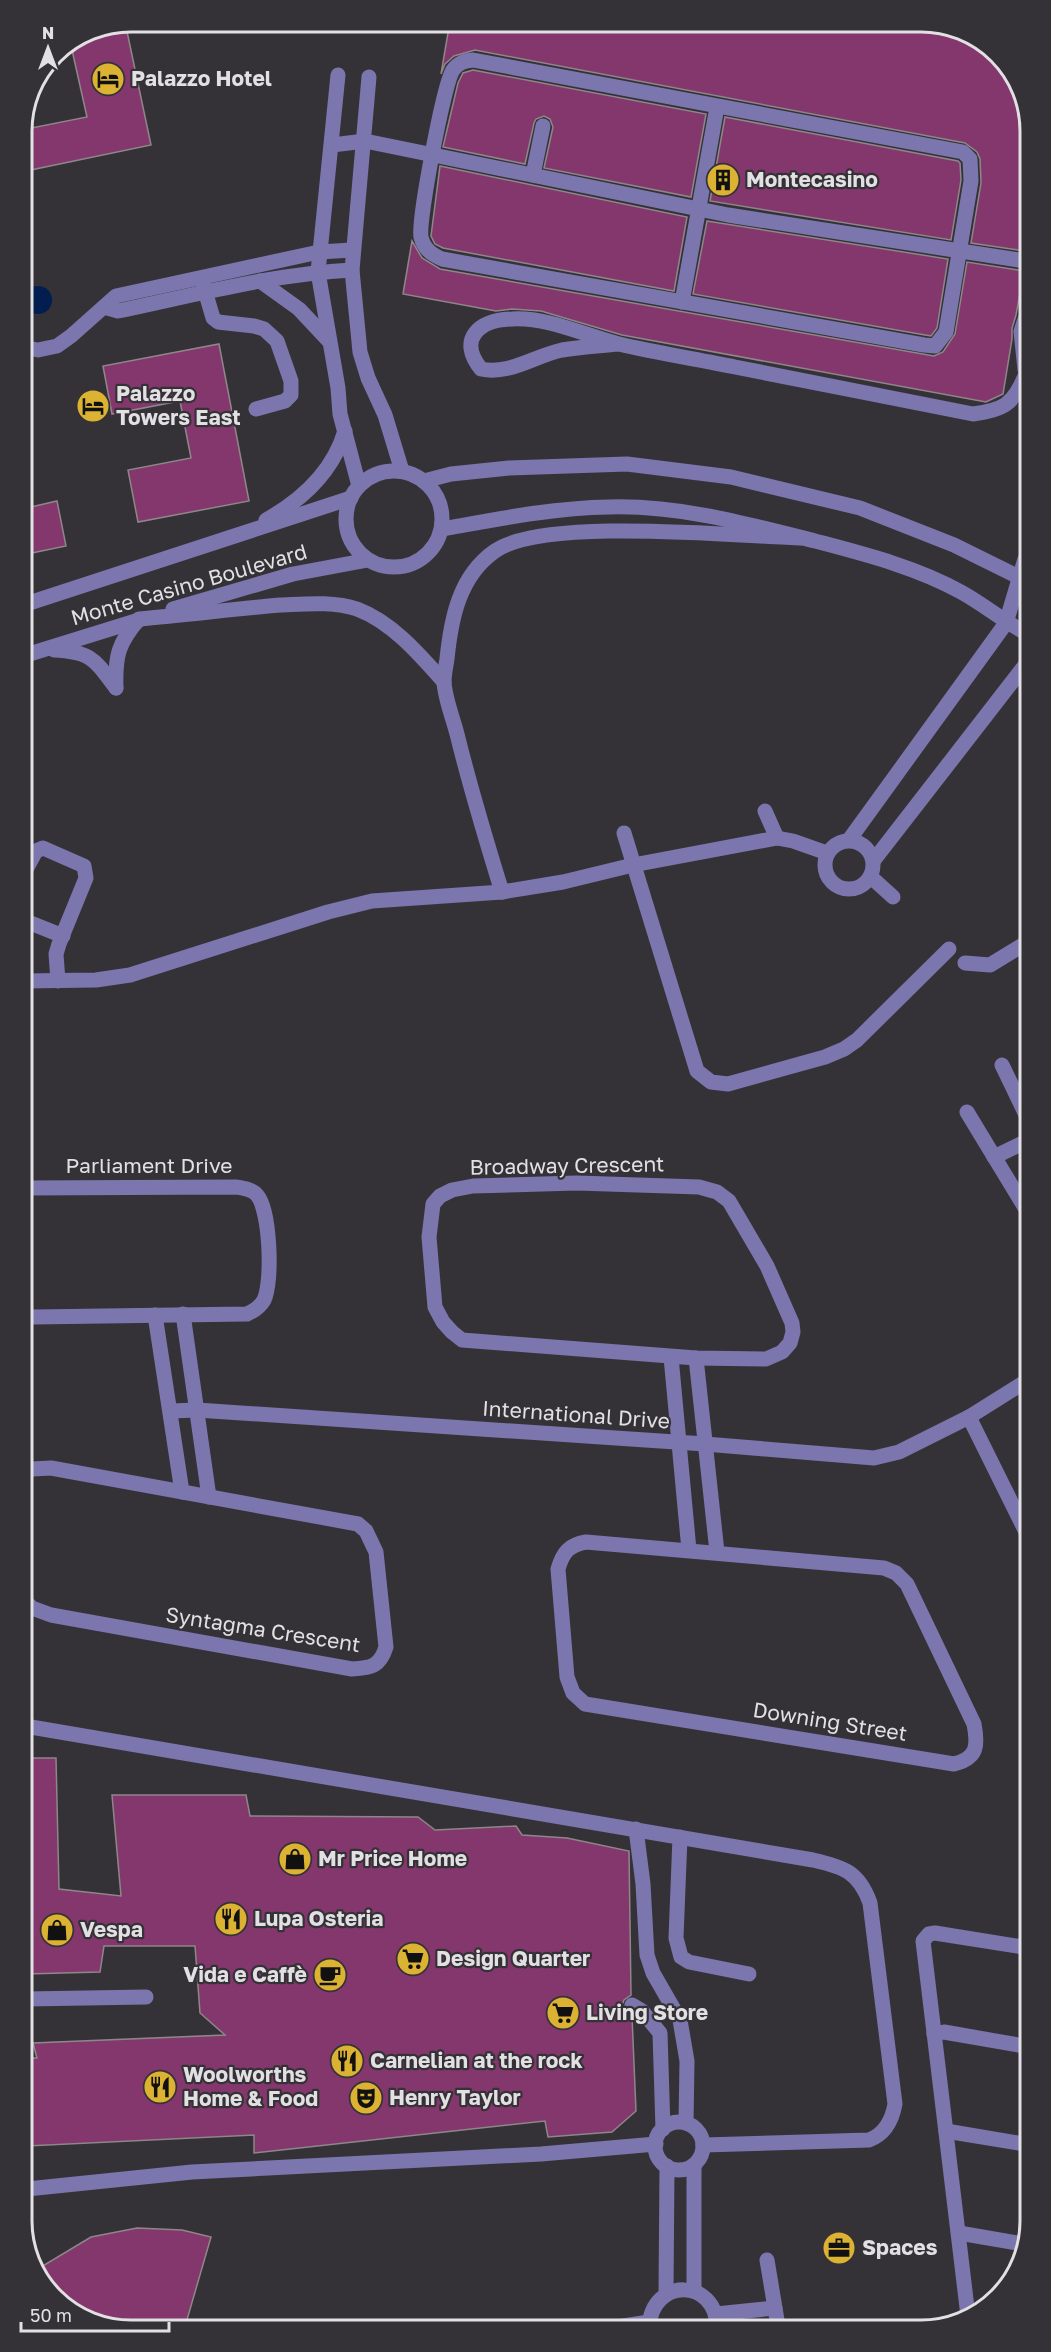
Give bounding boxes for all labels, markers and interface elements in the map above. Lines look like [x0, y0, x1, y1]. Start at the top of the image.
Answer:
north arrow [18, 18, 78, 78]
text: N [42, 23, 54, 43]
hotel icon: Palazzo Hotel [90, 61, 126, 97]
place label: Palazzo Hotel [131, 65, 272, 91]
building icon: Montecasino [705, 162, 741, 198]
place label: Montecasino [746, 166, 878, 192]
place label: Palazzo Towers East [116, 380, 241, 430]
hotel icon: Palazzo Towers East [75, 388, 111, 424]
street label: Monte Casino Boulevard [68, 538, 310, 630]
street label: Broadway Crescent [469, 1150, 665, 1180]
street label: Parliament Drive [66, 1152, 232, 1178]
street label: International Drive [481, 1394, 671, 1434]
street label: Syntagma Crescent [164, 1601, 362, 1657]
street label: Downing Street [751, 1696, 909, 1746]
shop icon: Mr Price Home [277, 1841, 313, 1877]
place label: Mr Price Home [318, 1845, 467, 1871]
restaurant icon: Lupa Osteria [213, 1901, 249, 1937]
place label: Lupa Osteria [254, 1905, 383, 1931]
shop icon: Vespa [39, 1912, 75, 1948]
place label: Vespa [80, 1916, 143, 1942]
supermarket icon: Design Quarter [395, 1941, 431, 1977]
place label: Design Quarter [436, 1945, 590, 1971]
cafe icon: Vida e Caffè [312, 1957, 348, 1993]
place label: Vida e Caffè [183, 1961, 307, 1987]
supermarket icon: Living Store [545, 1995, 581, 2031]
place label: Living Store [586, 1999, 708, 2025]
restaurant icon: Carnelian at the rock [329, 2043, 365, 2079]
place label: Carnelian at the rock [370, 2047, 583, 2073]
place label: Woolworths Home & Food [183, 2061, 318, 2111]
restaurant icon: Woolworths Home & Food [142, 2069, 178, 2105]
theatre icon: Henry Taylor [348, 2080, 384, 2116]
place label: Henry Taylor [389, 2084, 521, 2110]
office icon: Spaces [821, 2230, 857, 2266]
place label: Spaces [862, 2234, 938, 2260]
scale bar [21, 2295, 170, 2333]
text: 50 m [30, 2304, 72, 2326]

